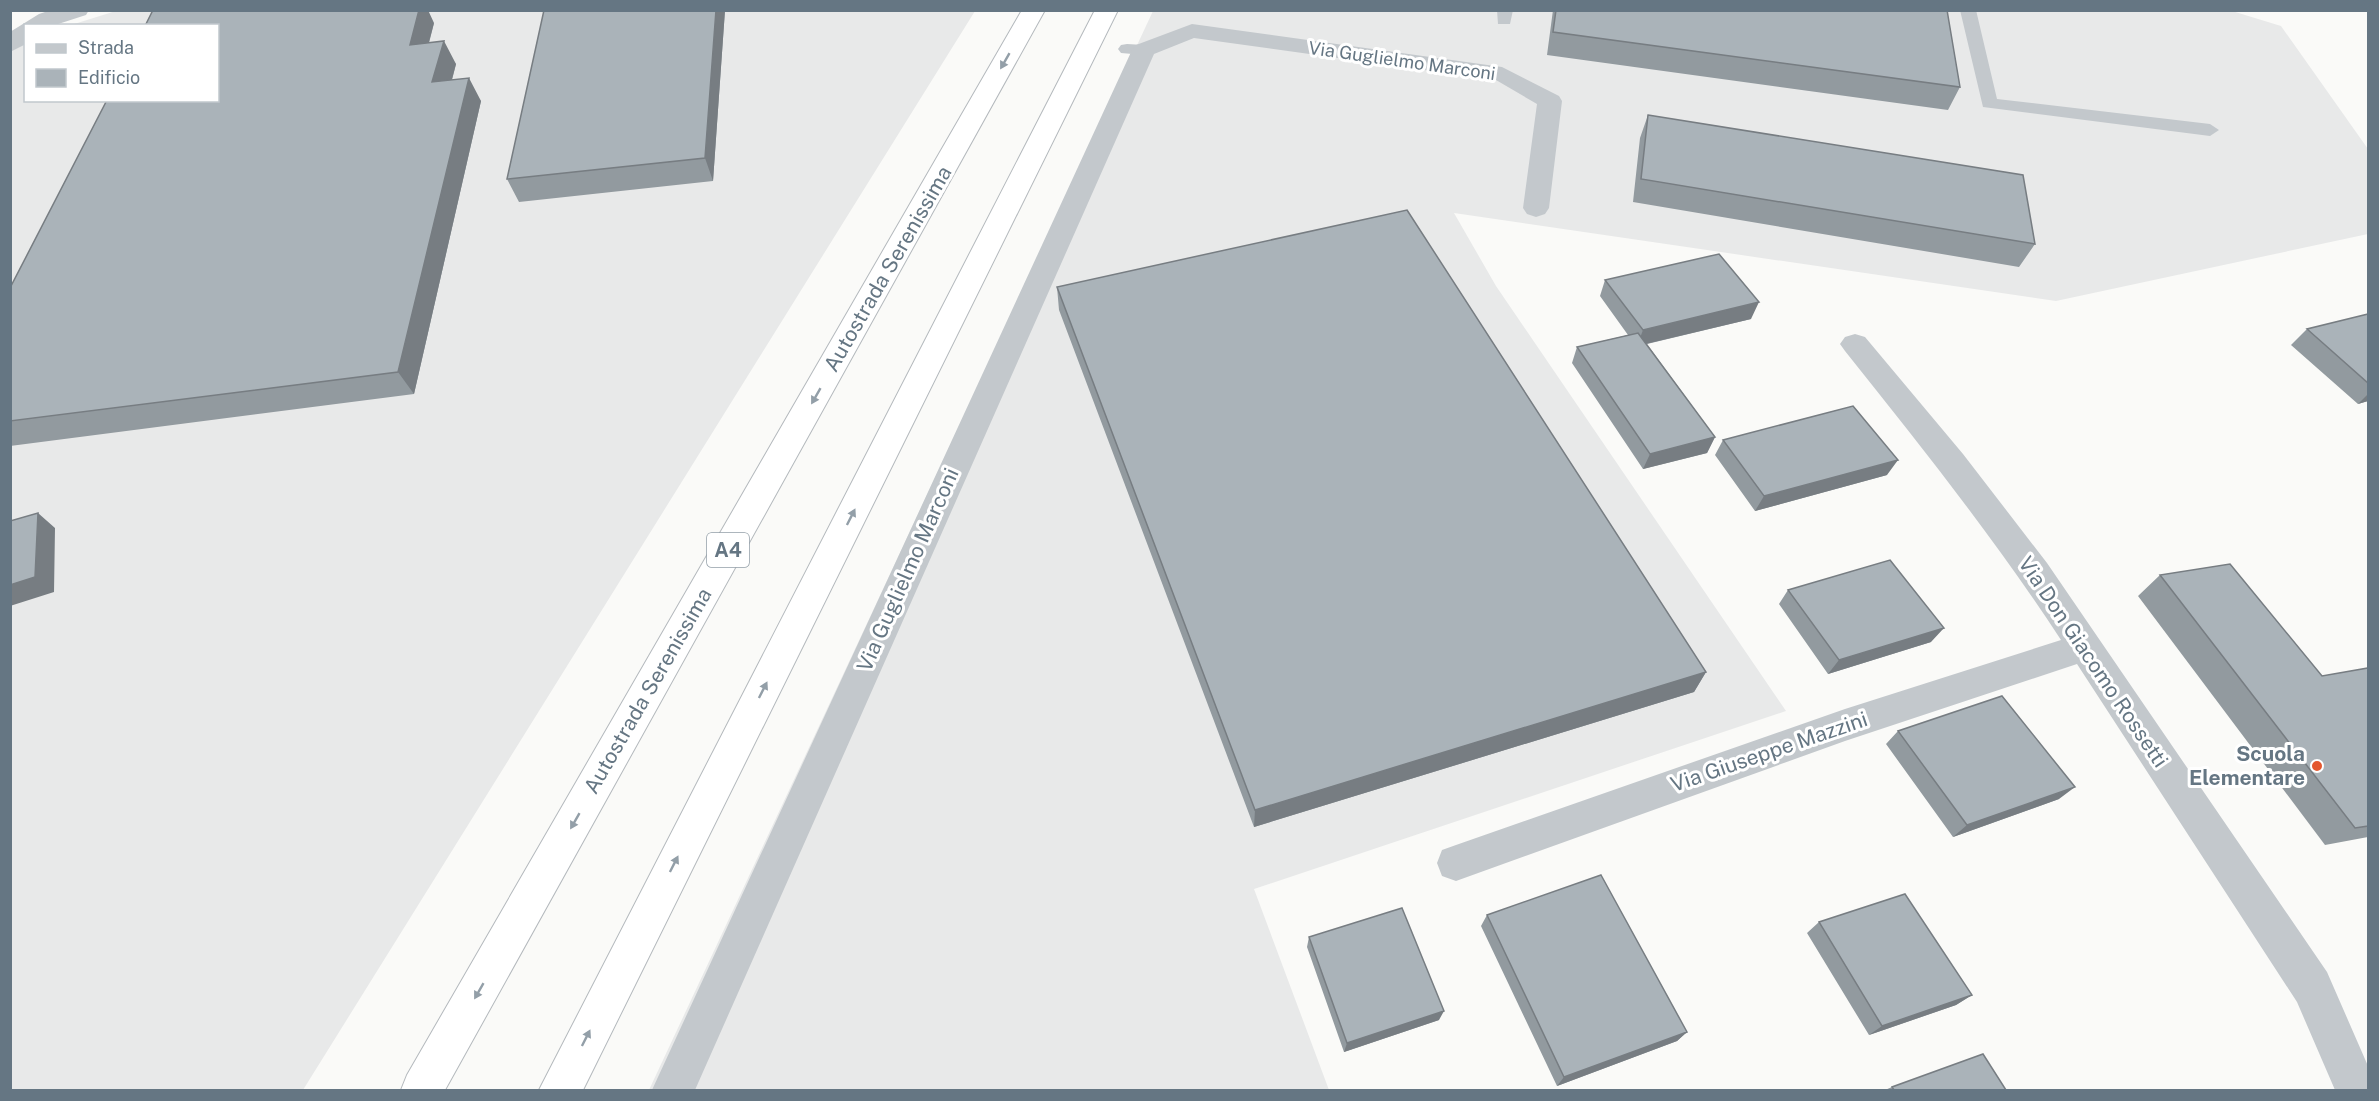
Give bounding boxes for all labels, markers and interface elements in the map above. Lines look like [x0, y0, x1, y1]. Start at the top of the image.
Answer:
legend [24, 24, 219, 102]
text: Strada [78, 37, 134, 58]
street label: Via Guglielmo Marconi [1307, 37, 1497, 84]
one-way arrow [1000, 53, 1010, 70]
text: Edificio [78, 67, 140, 88]
street label: Autostrada Serenissima [818, 161, 957, 376]
one-way arrow [811, 387, 821, 404]
street label: Via Guglielmo Marconi [851, 464, 964, 675]
one-way arrow [846, 508, 855, 525]
road number: A4 [707, 533, 749, 567]
street label: Via Don Giacomo Rossetti [2013, 552, 2173, 772]
street label: Autostrada Serenissima [578, 583, 717, 798]
one-way arrow [758, 682, 767, 699]
street label: Via Giuseppe Mazzini [1667, 706, 1870, 797]
place label: Scuola Elementare [2189, 741, 2305, 790]
marker: Scuola Elementare [2310, 759, 2324, 773]
one-way arrow [570, 813, 580, 830]
one-way arrow [670, 856, 679, 873]
one-way arrow [474, 983, 484, 1000]
one-way arrow [581, 1030, 591, 1047]

